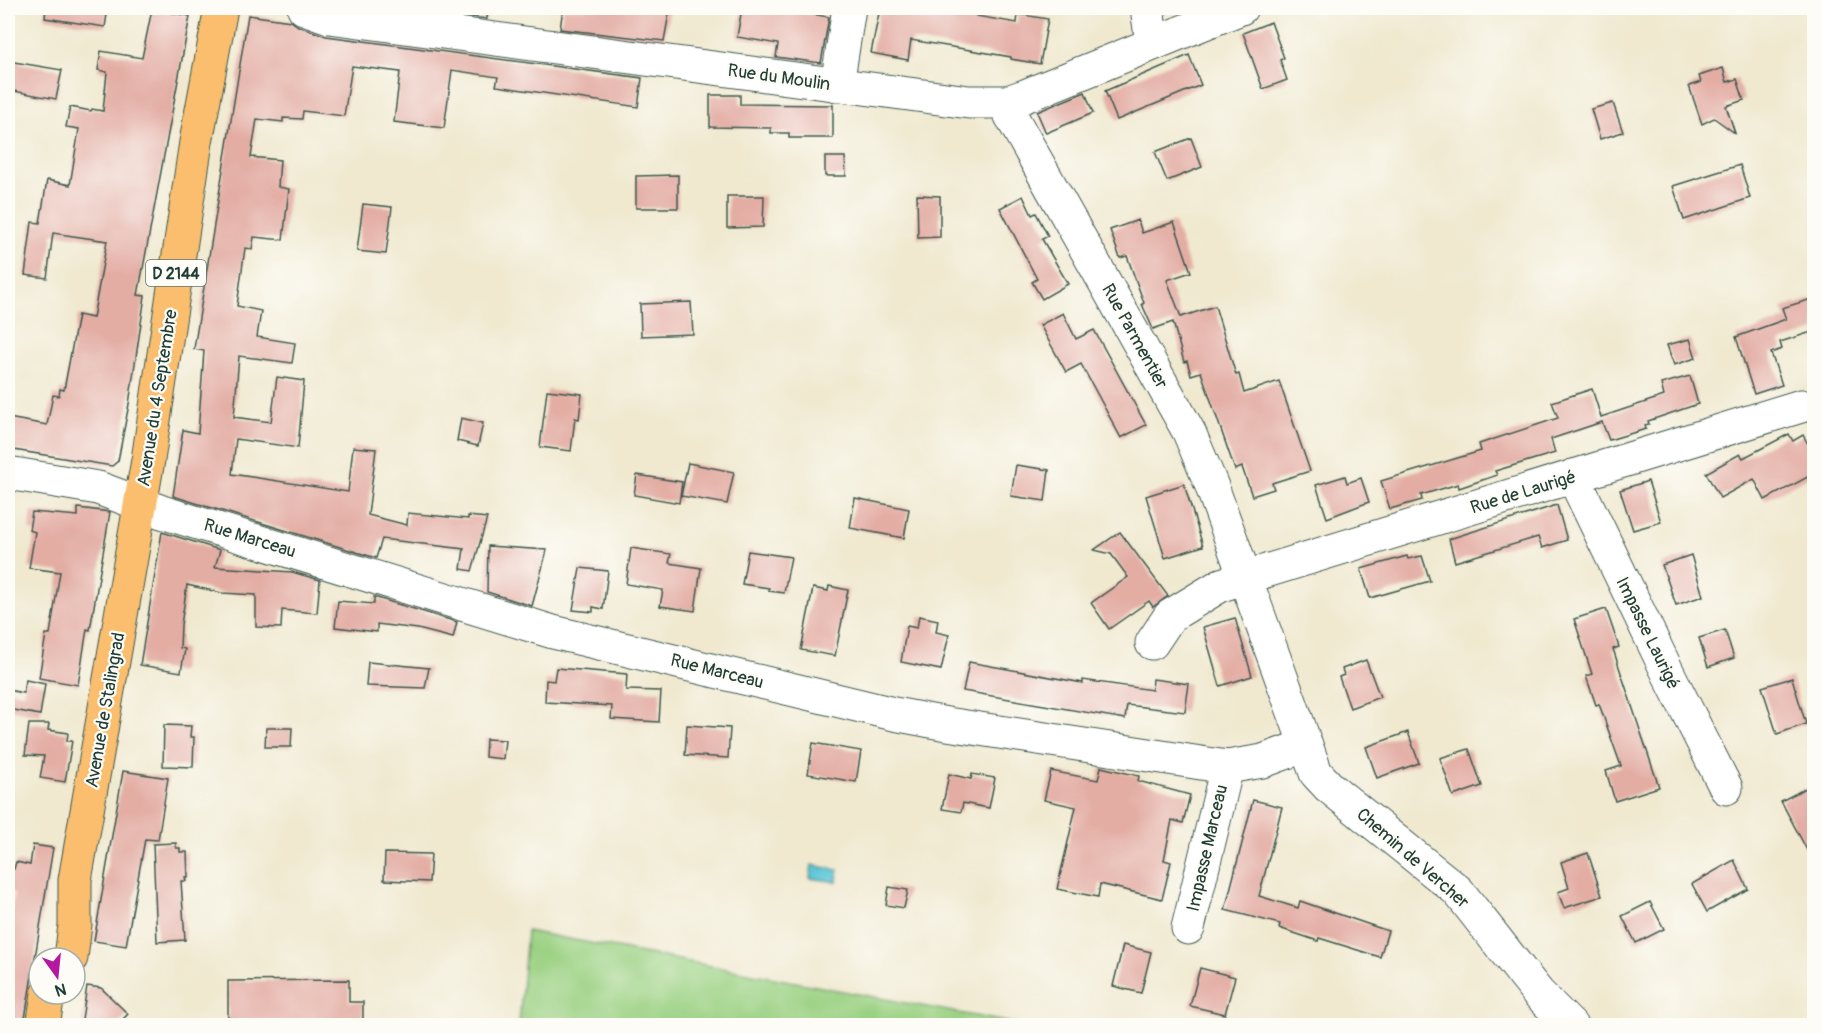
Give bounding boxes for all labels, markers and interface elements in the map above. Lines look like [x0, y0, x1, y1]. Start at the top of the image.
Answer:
street label: Rue du Moulin [726, 59, 832, 96]
road number: D 2144 [146, 260, 206, 286]
street label: Rue Parmentier [1096, 280, 1173, 393]
street label: Avenue du 4 Septembre [132, 308, 183, 488]
street label: Rue de Laurigé [1467, 465, 1579, 519]
street label: Rue Marceau [201, 514, 299, 563]
street label: Impasse Laurigé [1610, 573, 1685, 693]
street label: Avenue de Stalingrad [81, 631, 130, 790]
street label: Rue Marceau [668, 649, 766, 694]
street label: Impasse Marceau [1182, 782, 1233, 914]
street label: Chemin de Vercher [1352, 803, 1474, 914]
north arrow [27, 946, 87, 1006]
text: N [53, 978, 68, 1001]

